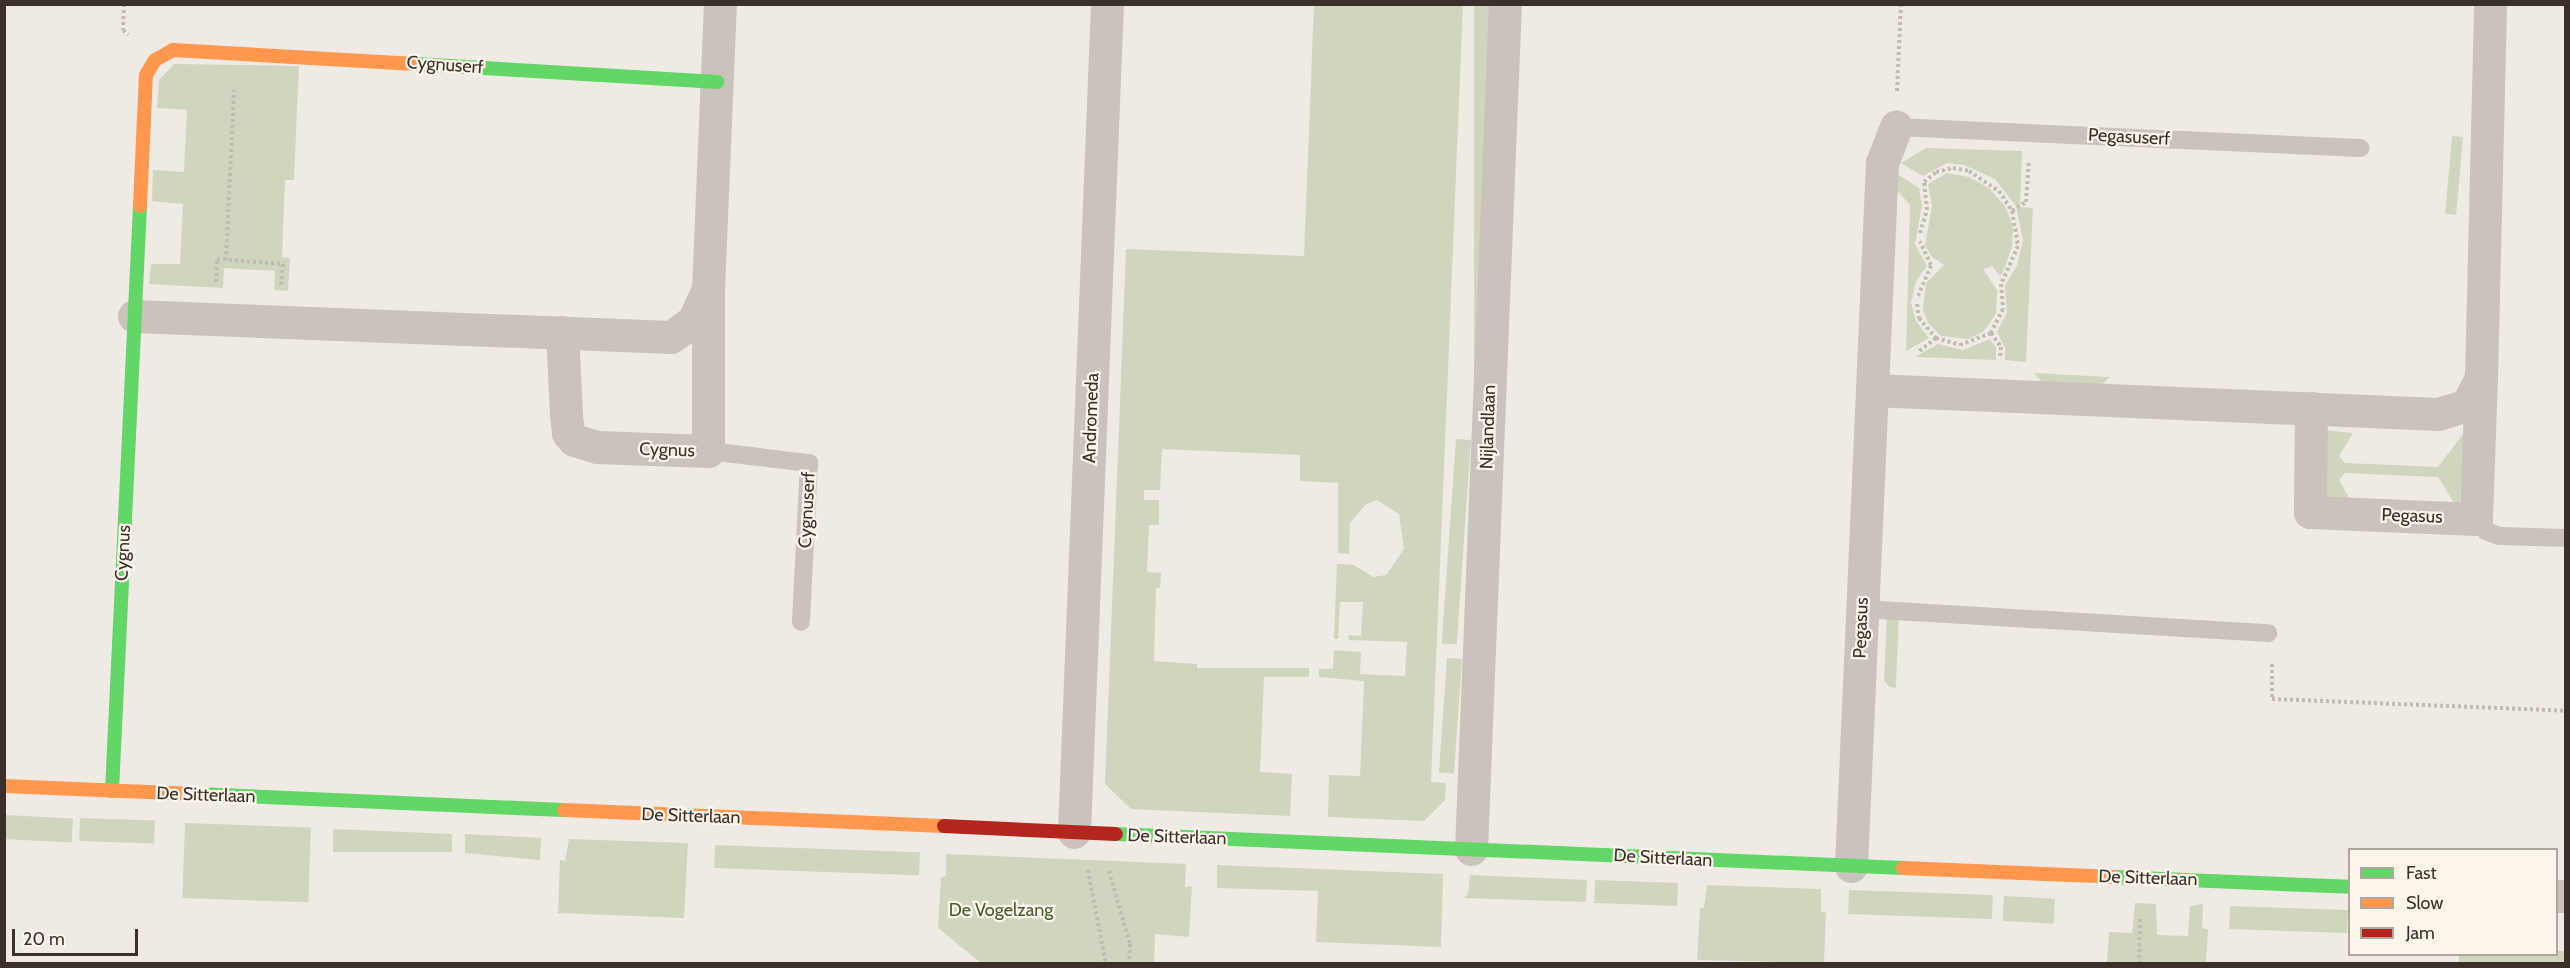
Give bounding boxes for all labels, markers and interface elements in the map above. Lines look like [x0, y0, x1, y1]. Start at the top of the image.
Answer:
street label: Cygnuserf [406, 52, 484, 78]
street label: Pegasuserf [2087, 124, 2171, 150]
street label: Andromeda [1079, 373, 1103, 463]
street label: Nijlandlaan [1476, 384, 1500, 470]
street label: Cygnus [639, 438, 695, 462]
street label: Cygnuserf [794, 471, 820, 549]
street label: Pegasus [2381, 504, 2443, 528]
street label: Cygnus [111, 525, 135, 581]
street label: Pegasus [1849, 597, 1873, 659]
street label: De Sitterlaan [156, 782, 256, 808]
street label: De Sitterlaan [641, 803, 741, 829]
street label: De Sitterlaan [1127, 824, 1227, 850]
street label: De Sitterlaan [1613, 845, 1713, 871]
legend [2348, 848, 2558, 956]
text: Fast [2406, 862, 2437, 884]
street label: De Sitterlaan [2098, 865, 2198, 891]
text: Slow [2406, 892, 2443, 914]
park label: De Vogelzang [949, 899, 1053, 921]
scale bar [15, 917, 141, 955]
text: Jam [2406, 922, 2435, 944]
text: 20 m [23, 928, 65, 950]

